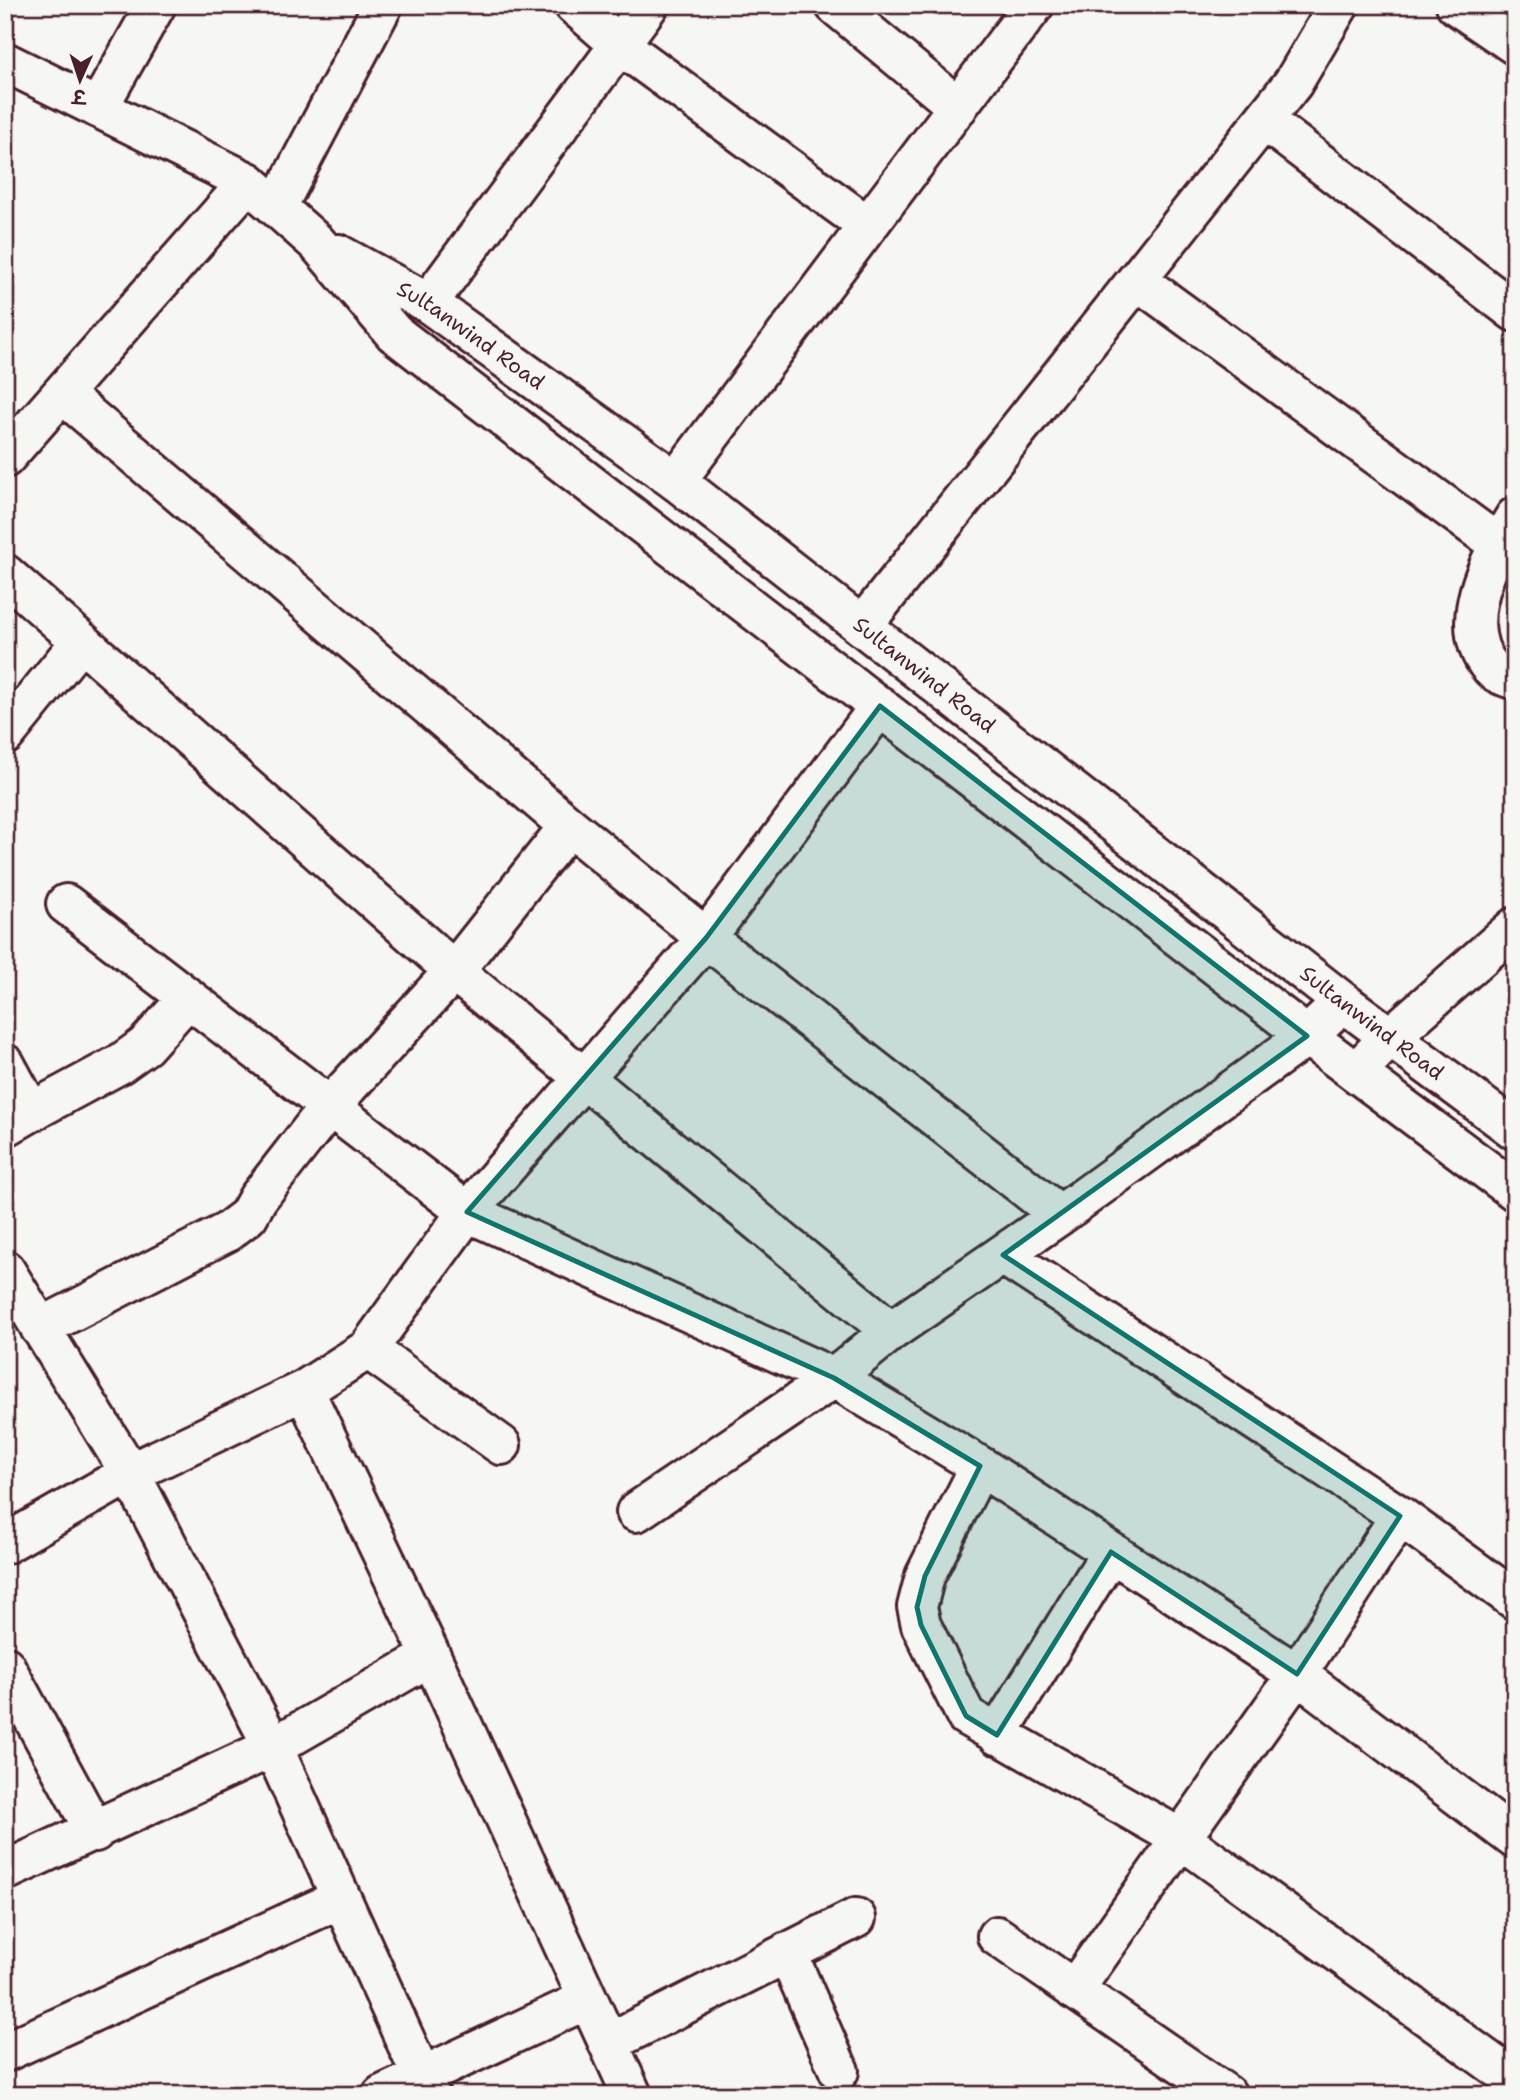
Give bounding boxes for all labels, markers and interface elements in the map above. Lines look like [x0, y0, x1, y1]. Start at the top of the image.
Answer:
north arrow [46, 46, 116, 116]
text: उ [70, 84, 88, 109]
street label: Sultanwind Road [392, 275, 550, 396]
street label: Sultanwind Road [847, 611, 1002, 740]
street label: Sultanwind Road [1294, 960, 1450, 1087]

